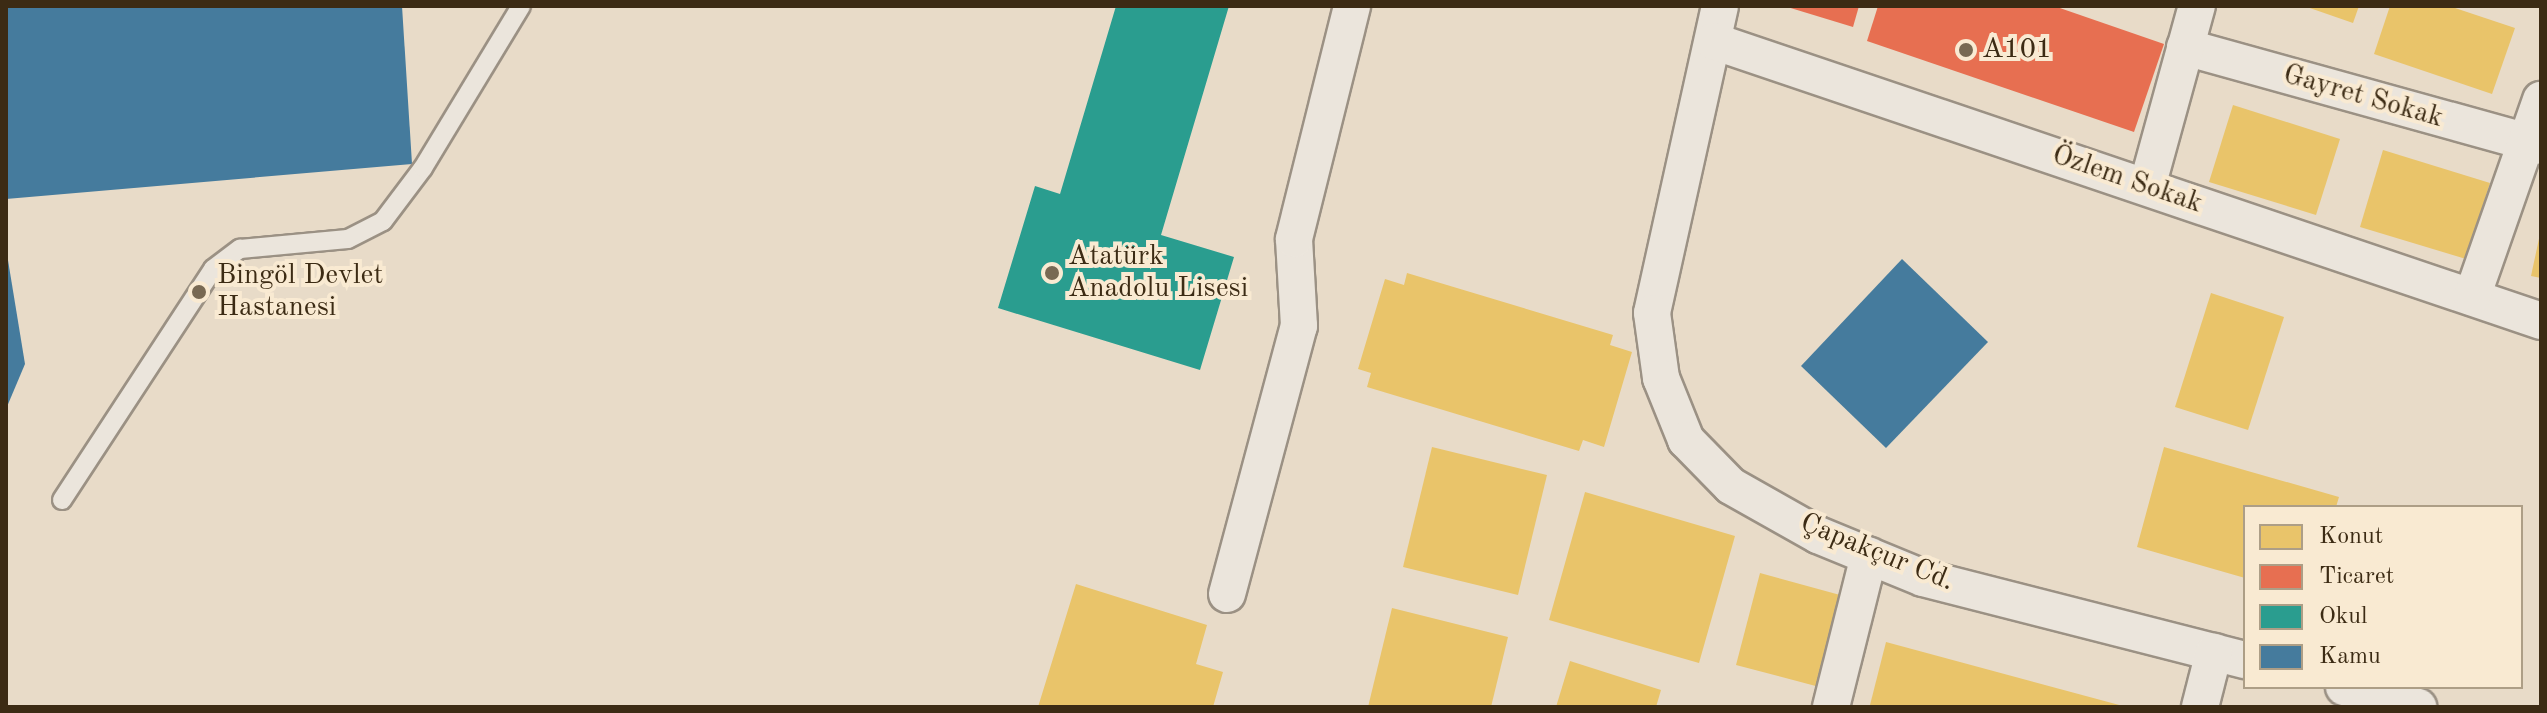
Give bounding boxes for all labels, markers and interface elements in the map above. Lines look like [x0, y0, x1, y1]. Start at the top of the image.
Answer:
place label: A101 [1982, 33, 2052, 67]
marker: A101 [1957, 41, 1975, 59]
street label: Gayret Sokak [2279, 58, 2447, 136]
street label: Özlem Sokak [2047, 139, 2207, 221]
place label: Atatürk Anadolu Lisesi [1068, 240, 1248, 306]
place label: Bingöl Devlet Hastanesi [217, 259, 383, 325]
marker: Atatürk Anadolu Lisesi [1043, 264, 1061, 282]
marker: Bingöl Devlet Hastanesi [188, 281, 210, 303]
legend [2243, 505, 2523, 689]
street label: Çapakçur Cd. [1795, 507, 1959, 599]
text: Konut [2319, 525, 2383, 549]
text: Ticaret [2319, 565, 2394, 589]
text: Okul [2319, 605, 2368, 629]
text: Kamu [2319, 645, 2381, 669]

